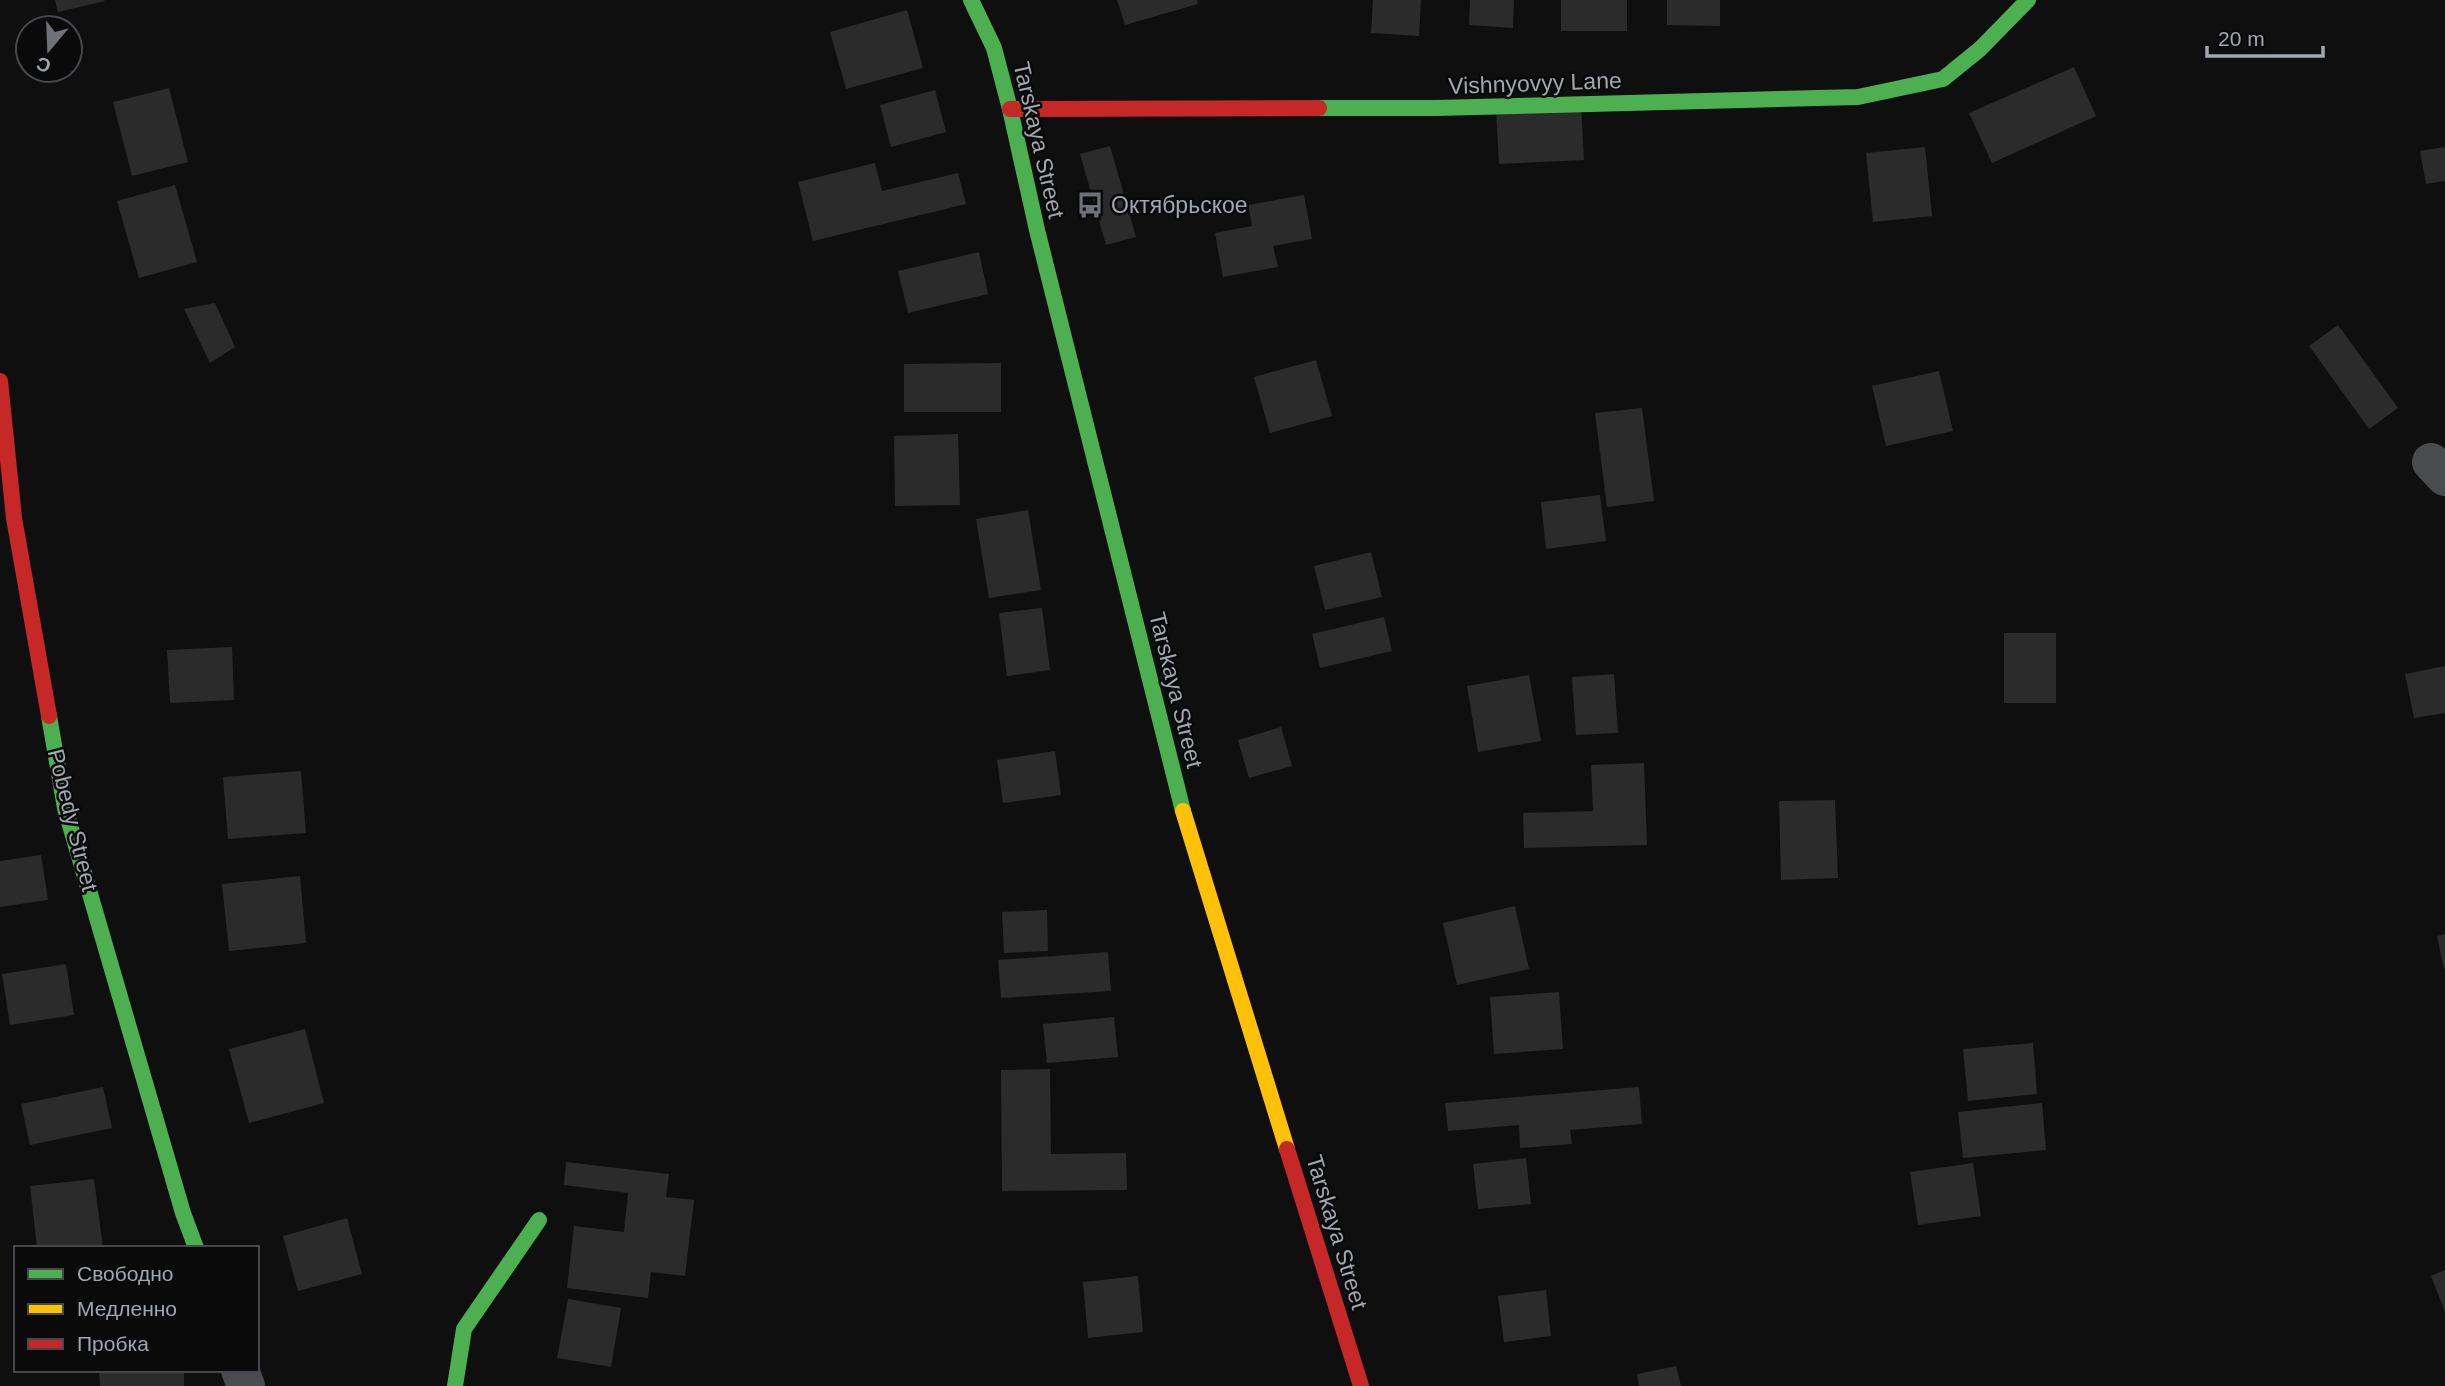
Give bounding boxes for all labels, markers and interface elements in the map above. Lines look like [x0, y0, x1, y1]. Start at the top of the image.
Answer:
north arrow [14, 14, 84, 84]
scale bar [2207, 14, 2322, 58]
text: 20 m [2218, 27, 2265, 50]
text: С [33, 52, 54, 77]
street label: Tarskaya Street [1008, 59, 1070, 221]
street label: Vishnyovyy Lane [1448, 67, 1622, 99]
bus stop icon: Октябрьское [1075, 190, 1105, 220]
place label: Октябрьское [1111, 192, 1248, 218]
street label: Tarskaya Street [1144, 609, 1208, 771]
street label: Pobedy Street [43, 746, 103, 894]
street label: Tarskaya Street [1301, 1152, 1373, 1313]
legend [14, 1246, 259, 1372]
text: Свободно [77, 1262, 174, 1285]
text: Медленно [77, 1297, 177, 1320]
text: Пробка [77, 1332, 149, 1355]

